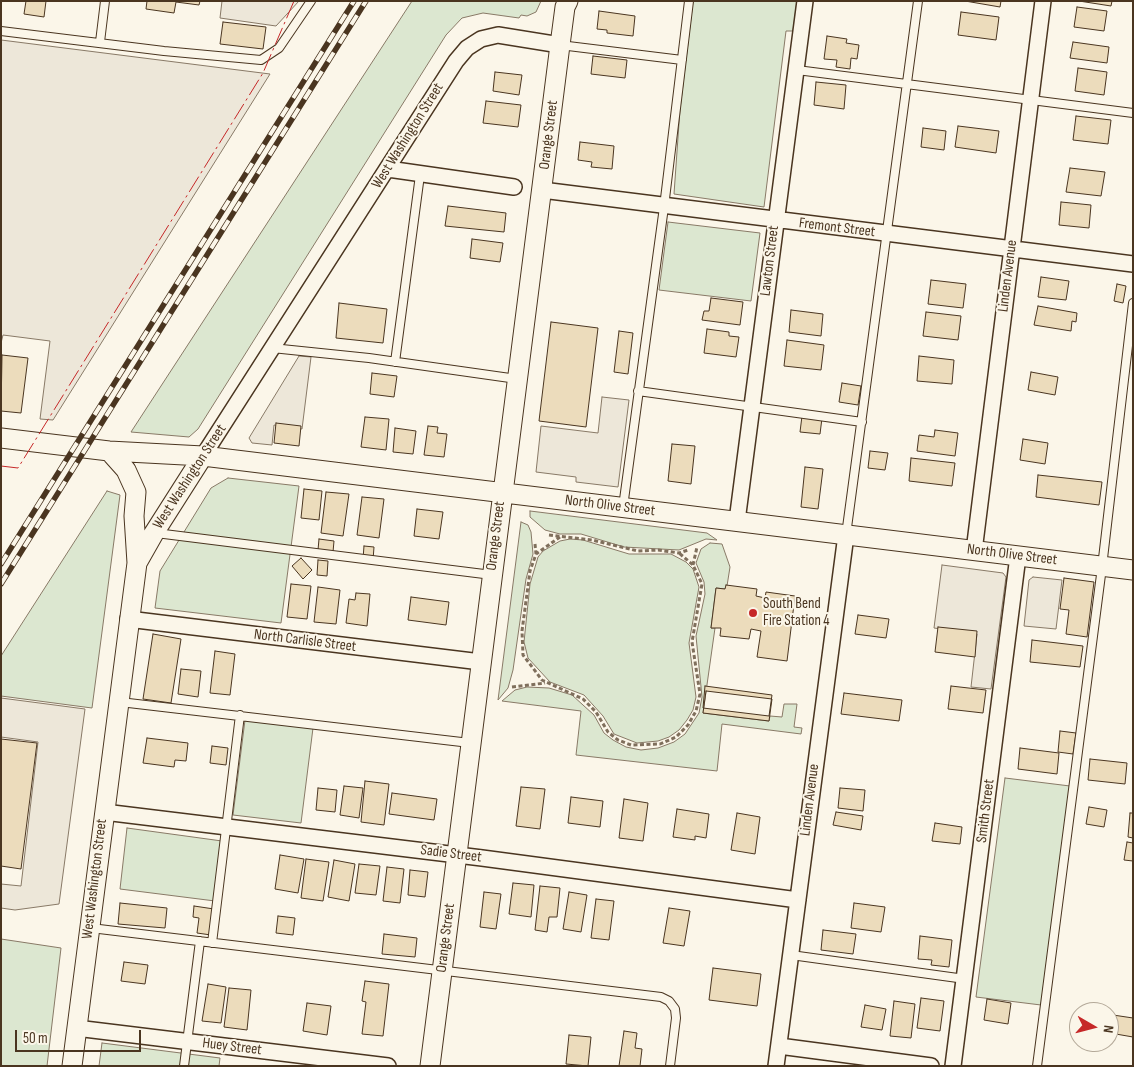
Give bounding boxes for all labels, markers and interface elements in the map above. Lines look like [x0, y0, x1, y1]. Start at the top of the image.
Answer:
street label: West Washington Street [368, 80, 448, 192]
street label: Orange Street [536, 99, 562, 171]
street label: Fremont Street [798, 214, 876, 242]
street label: Lawton Street [757, 225, 783, 297]
street label: Linden Avenue [995, 239, 1021, 313]
street label: West Washington Street [149, 421, 231, 533]
street label: North Olive Street [564, 492, 656, 520]
street label: Orange Street [483, 500, 509, 572]
street label: North Olive Street [966, 541, 1058, 569]
place label: South Bend Fire Station 4 [763, 595, 830, 630]
marker: South Bend Fire Station 4 [747, 607, 759, 619]
street label: North Carlisle Street [253, 626, 357, 656]
street label: Linden Avenue [797, 763, 823, 837]
street label: Smith Street [973, 778, 999, 844]
street label: West Washington Street [79, 818, 111, 940]
street label: Sadie Street [419, 841, 483, 867]
street label: Orange Street [433, 902, 459, 974]
north arrow [1069, 1002, 1119, 1052]
scale bar [18, 1020, 144, 1052]
text: N [1099, 1024, 1117, 1034]
text: 50 m [23, 1029, 48, 1048]
street label: Huey Street [201, 1034, 263, 1060]

